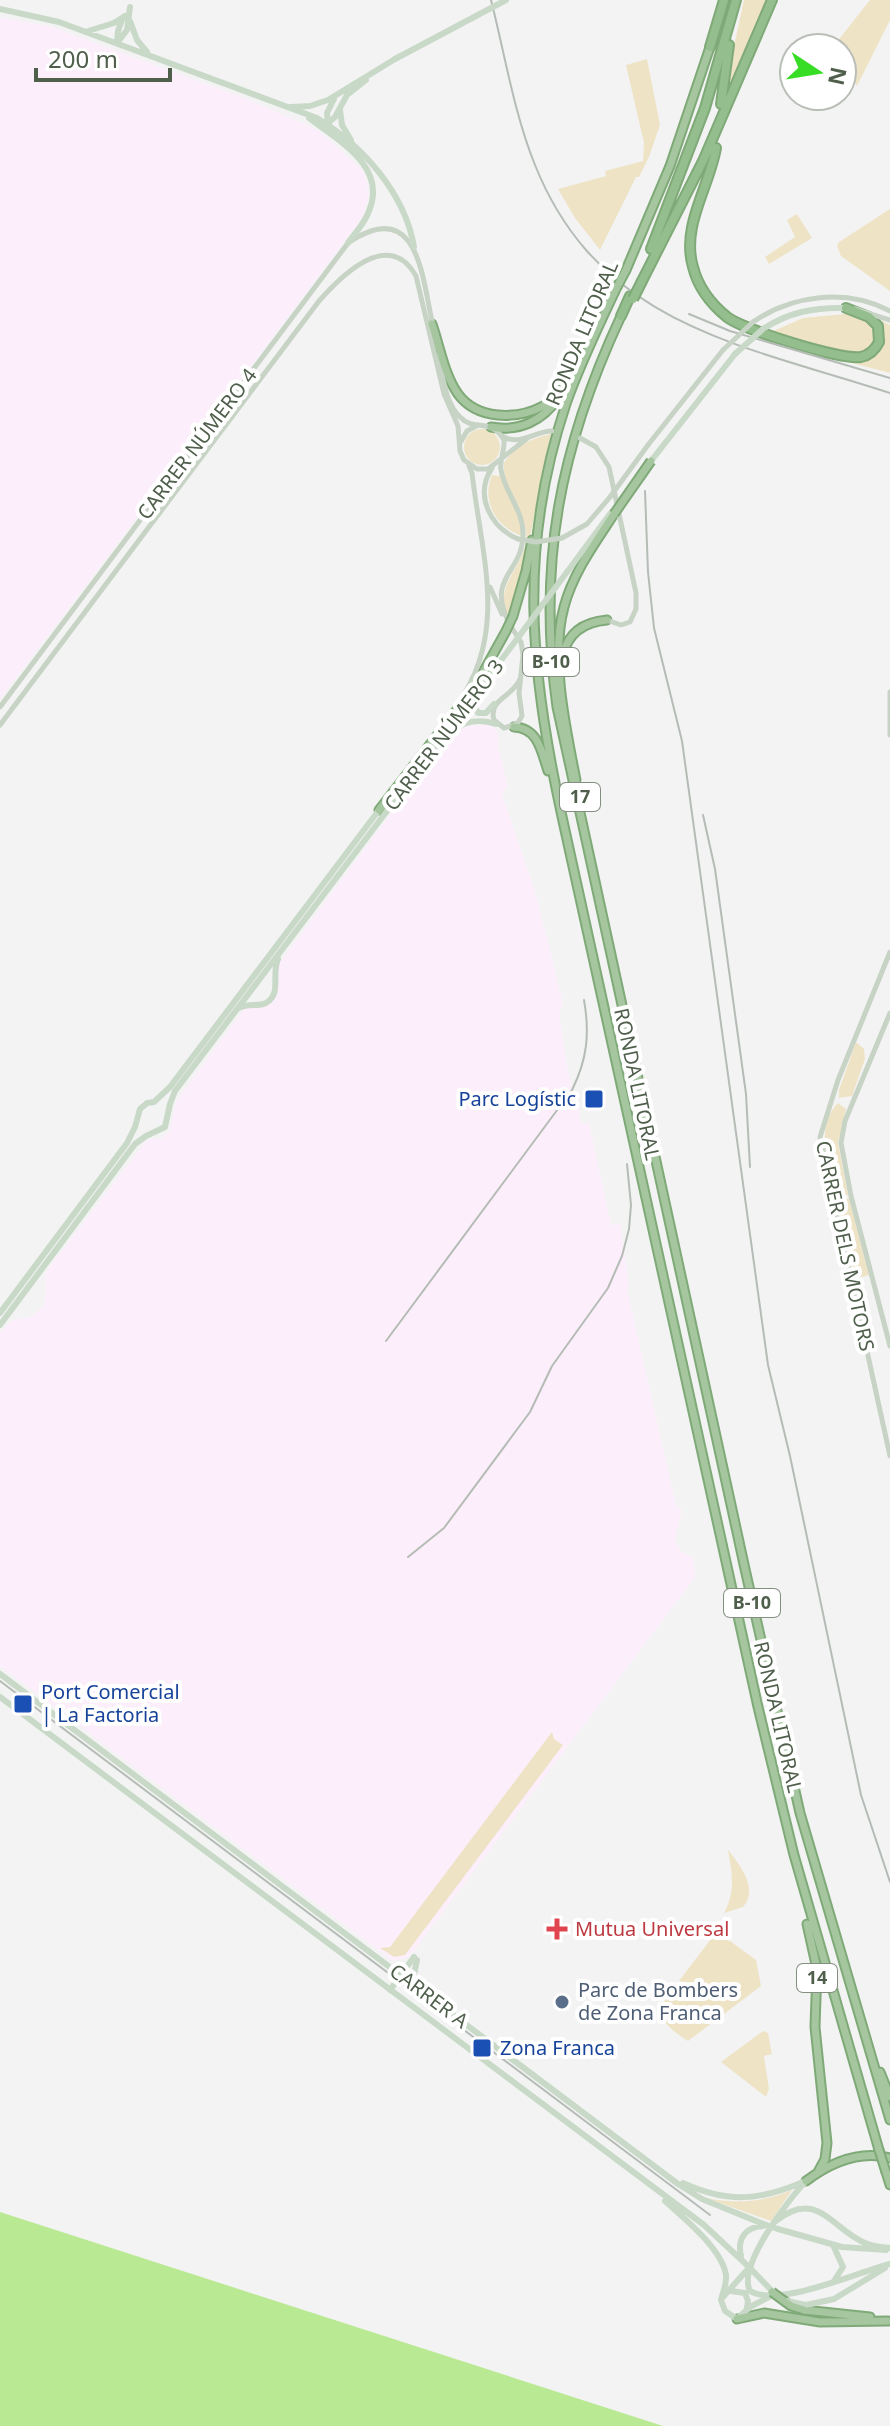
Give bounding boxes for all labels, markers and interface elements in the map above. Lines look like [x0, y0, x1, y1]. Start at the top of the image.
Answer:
scale bar [36, 32, 170, 82]
north arrow [778, 32, 858, 112]
text: 200 m [48, 42, 118, 75]
text: N [822, 64, 855, 88]
street label: RONDA LITORAL [539, 256, 624, 409]
street label: CARRER NÚMERO 4 [131, 362, 263, 525]
road number: B-10 [523, 648, 579, 676]
street label: CARRER NÚMERO 3 [378, 654, 509, 816]
road number: 17 [560, 783, 600, 811]
street label: RONDA LITORAL [608, 1005, 667, 1162]
place label: Parc Logístic [458, 1085, 576, 1112]
marker: Parc Logístic [583, 1088, 605, 1110]
street label: CARRER DELS MOTORS [810, 1138, 881, 1354]
road number: B-10 [724, 1589, 780, 1617]
street label: RONDA LITORAL [748, 1638, 809, 1795]
place label: Port Comercial | La Factoria [41, 1678, 180, 1728]
marker: Port Comercial | La Factoria [12, 1693, 34, 1715]
place label: Mutua Universal [575, 1915, 729, 1942]
marker: Mutua Universal [546, 1918, 568, 1940]
street label: CARRER A [385, 1957, 474, 2034]
road number: 14 [797, 1964, 837, 1992]
place label: Parc de Bombers de Zona Franca [578, 1976, 738, 2026]
marker: Parc de Bombers de Zona Franca [553, 1993, 571, 2011]
place label: Zona Franca [500, 2034, 615, 2061]
marker: Zona Franca [471, 2037, 493, 2059]

